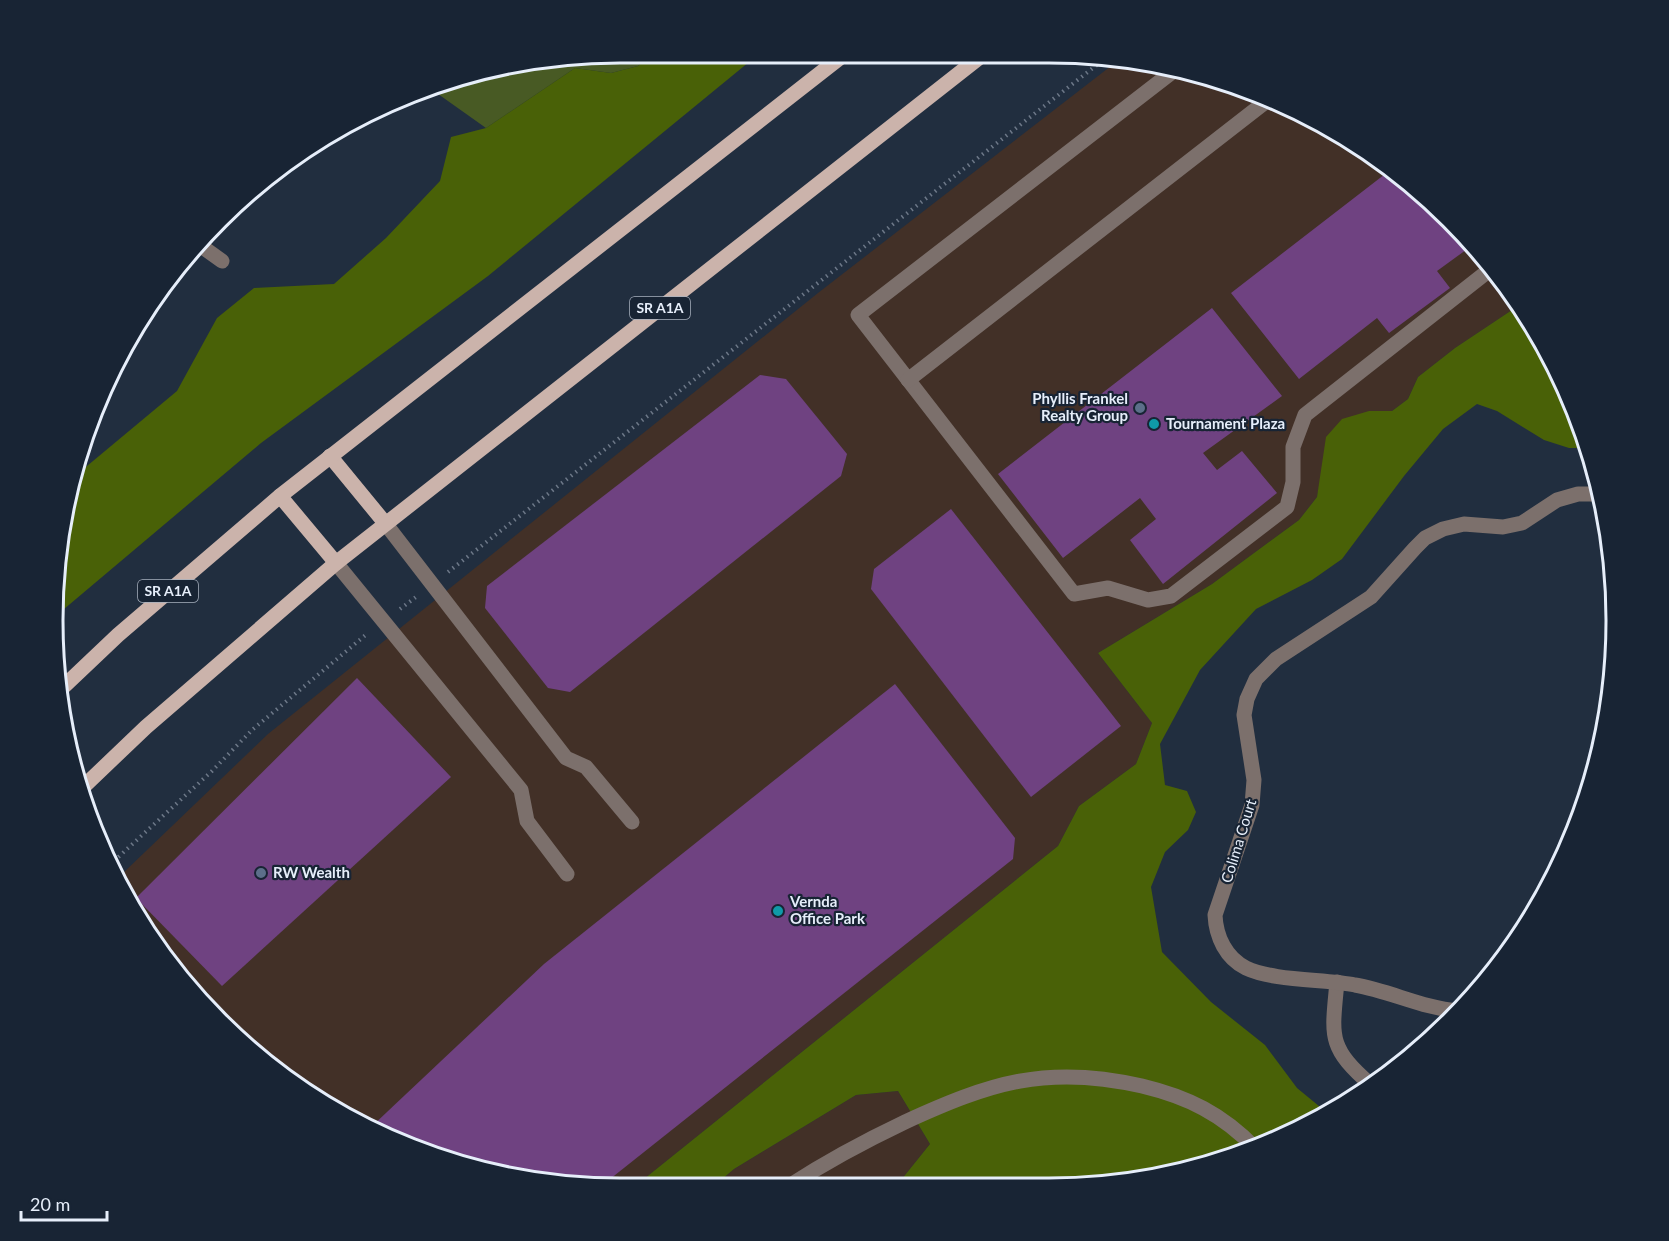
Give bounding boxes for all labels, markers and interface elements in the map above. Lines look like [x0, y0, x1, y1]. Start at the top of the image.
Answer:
road number: SR A1A [630, 297, 690, 319]
place label: Phyllis Frankel Realty Group [1032, 389, 1128, 424]
marker: Phyllis Frankel Realty Group [1133, 401, 1147, 415]
place label: Tournament Plaza [1166, 414, 1285, 432]
marker: Tournament Plaza [1147, 417, 1161, 431]
road number: SR A1A [138, 580, 198, 602]
street label: Colima Court [1217, 796, 1260, 885]
place label: RW Wealth [273, 863, 350, 881]
marker: RW Wealth [254, 866, 268, 880]
place label: Vernda Office Park [789, 892, 866, 927]
marker: Vernda Office Park [771, 904, 785, 918]
scale bar [21, 1184, 106, 1222]
text: 20 m [30, 1193, 70, 1215]

